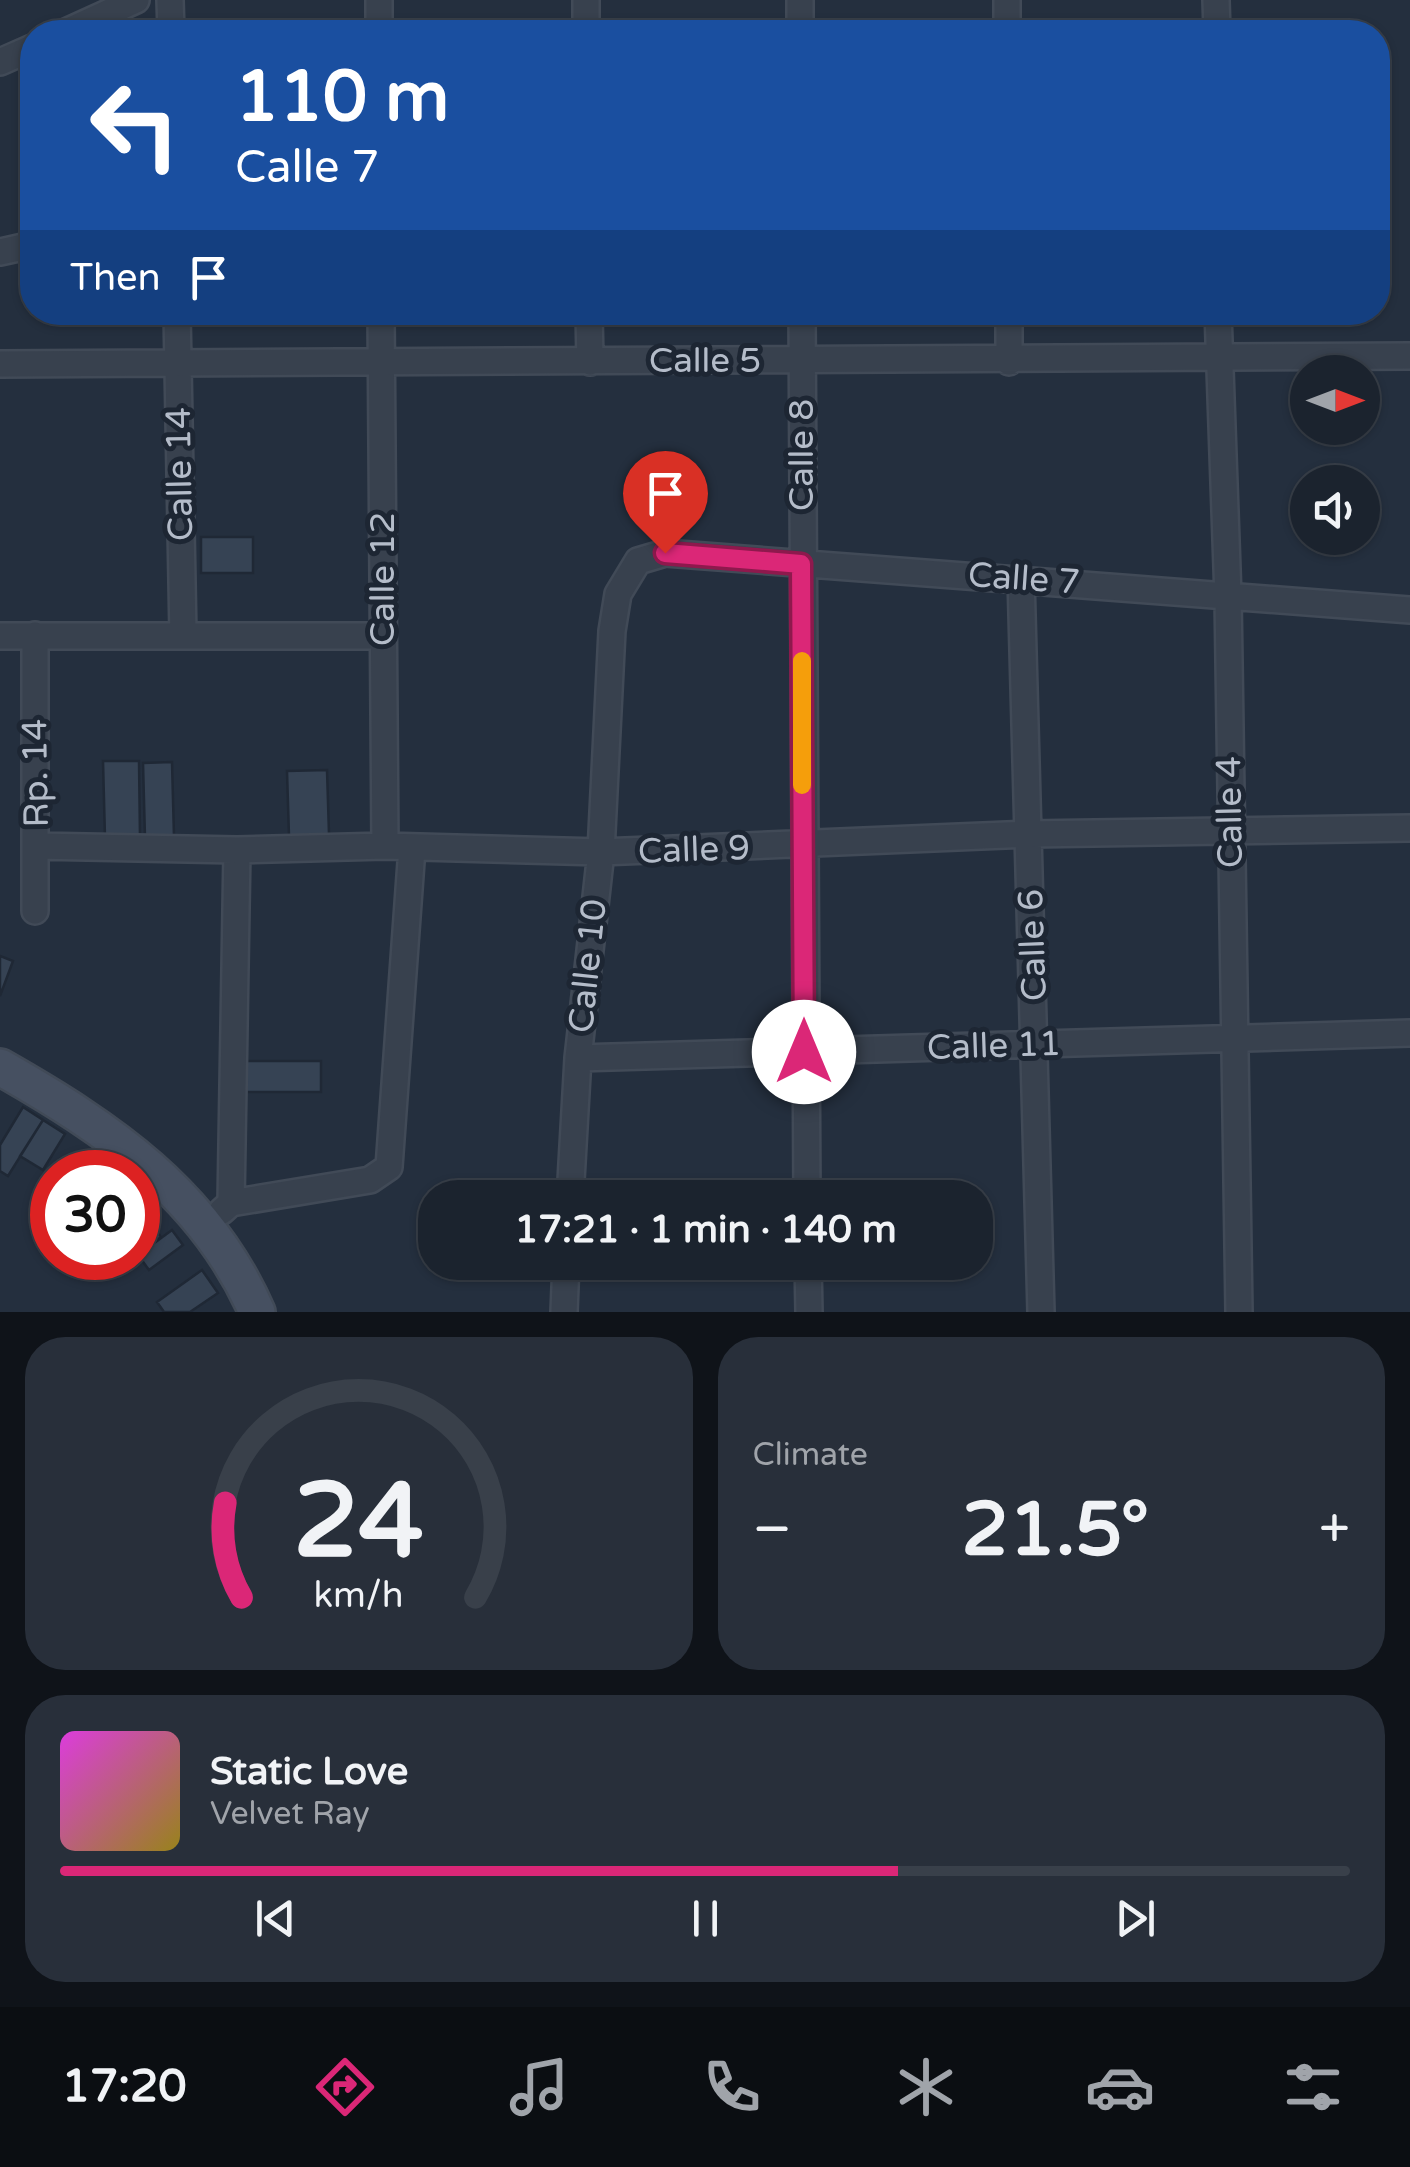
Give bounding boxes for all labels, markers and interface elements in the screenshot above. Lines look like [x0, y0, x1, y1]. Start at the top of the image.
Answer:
text: 110 m [235, 56, 449, 140]
icon: left [70, 60, 200, 190]
text: Calle 7 [235, 141, 379, 195]
icon: arrive [181, 250, 236, 305]
text: Then [70, 255, 161, 301]
street label: Calle 5 [649, 340, 761, 382]
north arrow [1290, 355, 1380, 445]
map controls [1290, 355, 1380, 555]
street label: Calle 8 [781, 399, 823, 511]
street label: Calle 14 [158, 406, 202, 542]
pin [623, 451, 708, 554]
button: sound [1290, 465, 1380, 555]
icon: arrive [638, 466, 693, 521]
street label: Calle 12 [362, 512, 404, 646]
street label: Calle 7 [967, 554, 1081, 604]
street label: Rp. 14 [14, 718, 58, 828]
street label: Calle 4 [1208, 755, 1252, 869]
street label: Calle 9 [637, 827, 751, 873]
street label: Calle 6 [1010, 888, 1056, 1002]
street label: Calle 10 [560, 897, 616, 1035]
position arrow [752, 1000, 856, 1104]
street label: Calle 11 [926, 1023, 1062, 1069]
speed limit sign: 30 [30, 1150, 160, 1280]
text: 17:21 · 1 min · 140 m [514, 1207, 897, 1253]
text: Climate [753, 1436, 868, 1474]
text: 24 [293, 1460, 424, 1585]
text: 21.5° [962, 1485, 1149, 1575]
text: − [753, 1497, 792, 1563]
text: + [1319, 1497, 1350, 1563]
text: km/h [314, 1574, 404, 1617]
text: Static Love [210, 1749, 408, 1795]
text: Velvet Ray [210, 1795, 370, 1833]
icon: previous [248, 1891, 303, 1946]
icon: pause [678, 1891, 733, 1946]
icon: next [1108, 1891, 1163, 1946]
icon: directions [310, 2052, 380, 2122]
icon: music [504, 2052, 574, 2122]
icon: phone [697, 2052, 767, 2122]
icon: climate [891, 2052, 961, 2122]
icon: car [1085, 2052, 1155, 2122]
icon: filters [1278, 2052, 1348, 2122]
text: 17:20 [62, 2060, 187, 2114]

